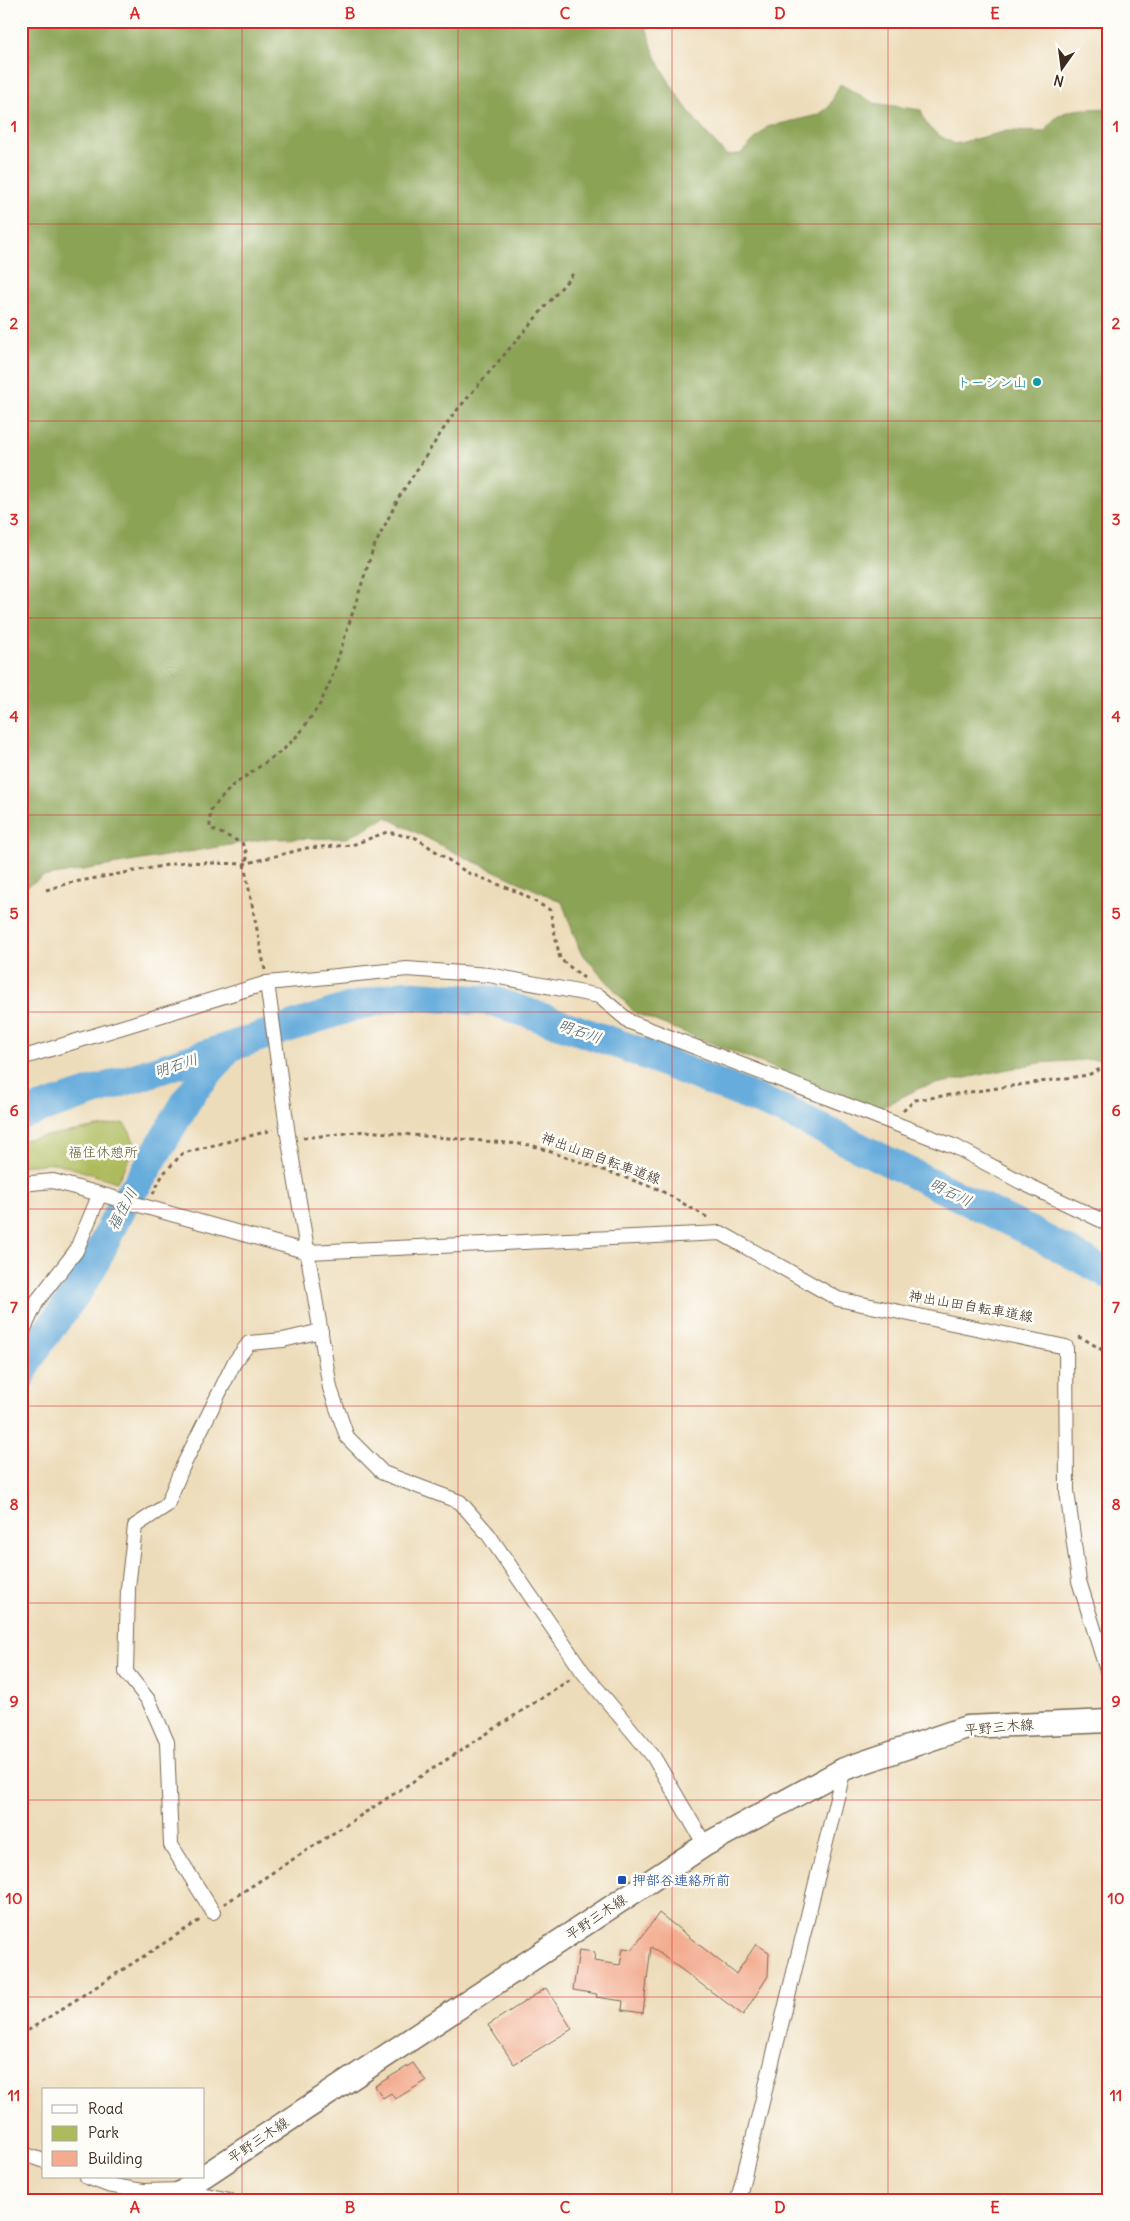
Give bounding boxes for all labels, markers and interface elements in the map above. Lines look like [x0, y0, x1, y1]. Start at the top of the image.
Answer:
text: A [130, 3, 140, 23]
text: B [345, 3, 356, 23]
text: C [560, 3, 571, 23]
text: D [774, 3, 786, 23]
text: E [990, 3, 1000, 23]
north arrow [1038, 42, 1088, 92]
text: N [1052, 71, 1066, 91]
text: 1 [11, 116, 17, 136]
text: 1 [1113, 116, 1119, 136]
text: 2 [10, 313, 19, 333]
text: 2 [1112, 313, 1121, 333]
place label: トーシン山 [957, 373, 1027, 391]
marker: トーシン山 [1031, 376, 1043, 388]
text: 3 [9, 509, 19, 529]
text: 3 [1111, 509, 1121, 529]
text: 4 [9, 706, 19, 726]
text: 4 [1111, 706, 1121, 726]
text: 5 [9, 903, 19, 923]
text: 5 [1111, 903, 1121, 923]
water label: 明石川 [556, 1015, 604, 1047]
water label: 明石川 [152, 1049, 200, 1081]
text: 6 [9, 1100, 19, 1120]
text: 6 [1111, 1100, 1121, 1120]
street label: 神出山田自転車道線 [539, 1128, 663, 1188]
park label: 福住休憩所 [68, 1143, 138, 1161]
water label: 明石川 [927, 1174, 975, 1210]
water label: 福住川 [103, 1185, 141, 1233]
street label: 神出山田自転車道線 [907, 1286, 1035, 1326]
text: 7 [10, 1297, 18, 1317]
text: 7 [1112, 1297, 1120, 1317]
text: 8 [9, 1494, 19, 1514]
text: 8 [1111, 1494, 1121, 1514]
text: 9 [9, 1691, 19, 1711]
text: 9 [1111, 1691, 1121, 1711]
street label: 平野三木線 [963, 1715, 1035, 1739]
place label: 押部谷連絡所前 [632, 1871, 730, 1889]
marker: 押部谷連絡所前 [616, 1874, 628, 1886]
text: 10 [6, 1888, 22, 1908]
text: 10 [1108, 1888, 1124, 1908]
street label: 平野三木線 [562, 1890, 630, 1944]
text: 11 [8, 2085, 20, 2105]
text: 11 [1110, 2085, 1122, 2105]
legend [42, 2088, 205, 2178]
text: Road [88, 2099, 123, 2118]
street label: 平野三木線 [224, 2113, 292, 2167]
text: Park [88, 2123, 119, 2142]
text: Building [88, 2149, 143, 2168]
text: A [130, 2197, 140, 2217]
text: B [345, 2197, 356, 2217]
text: C [560, 2197, 571, 2217]
text: D [774, 2197, 786, 2217]
text: E [990, 2197, 1000, 2217]

